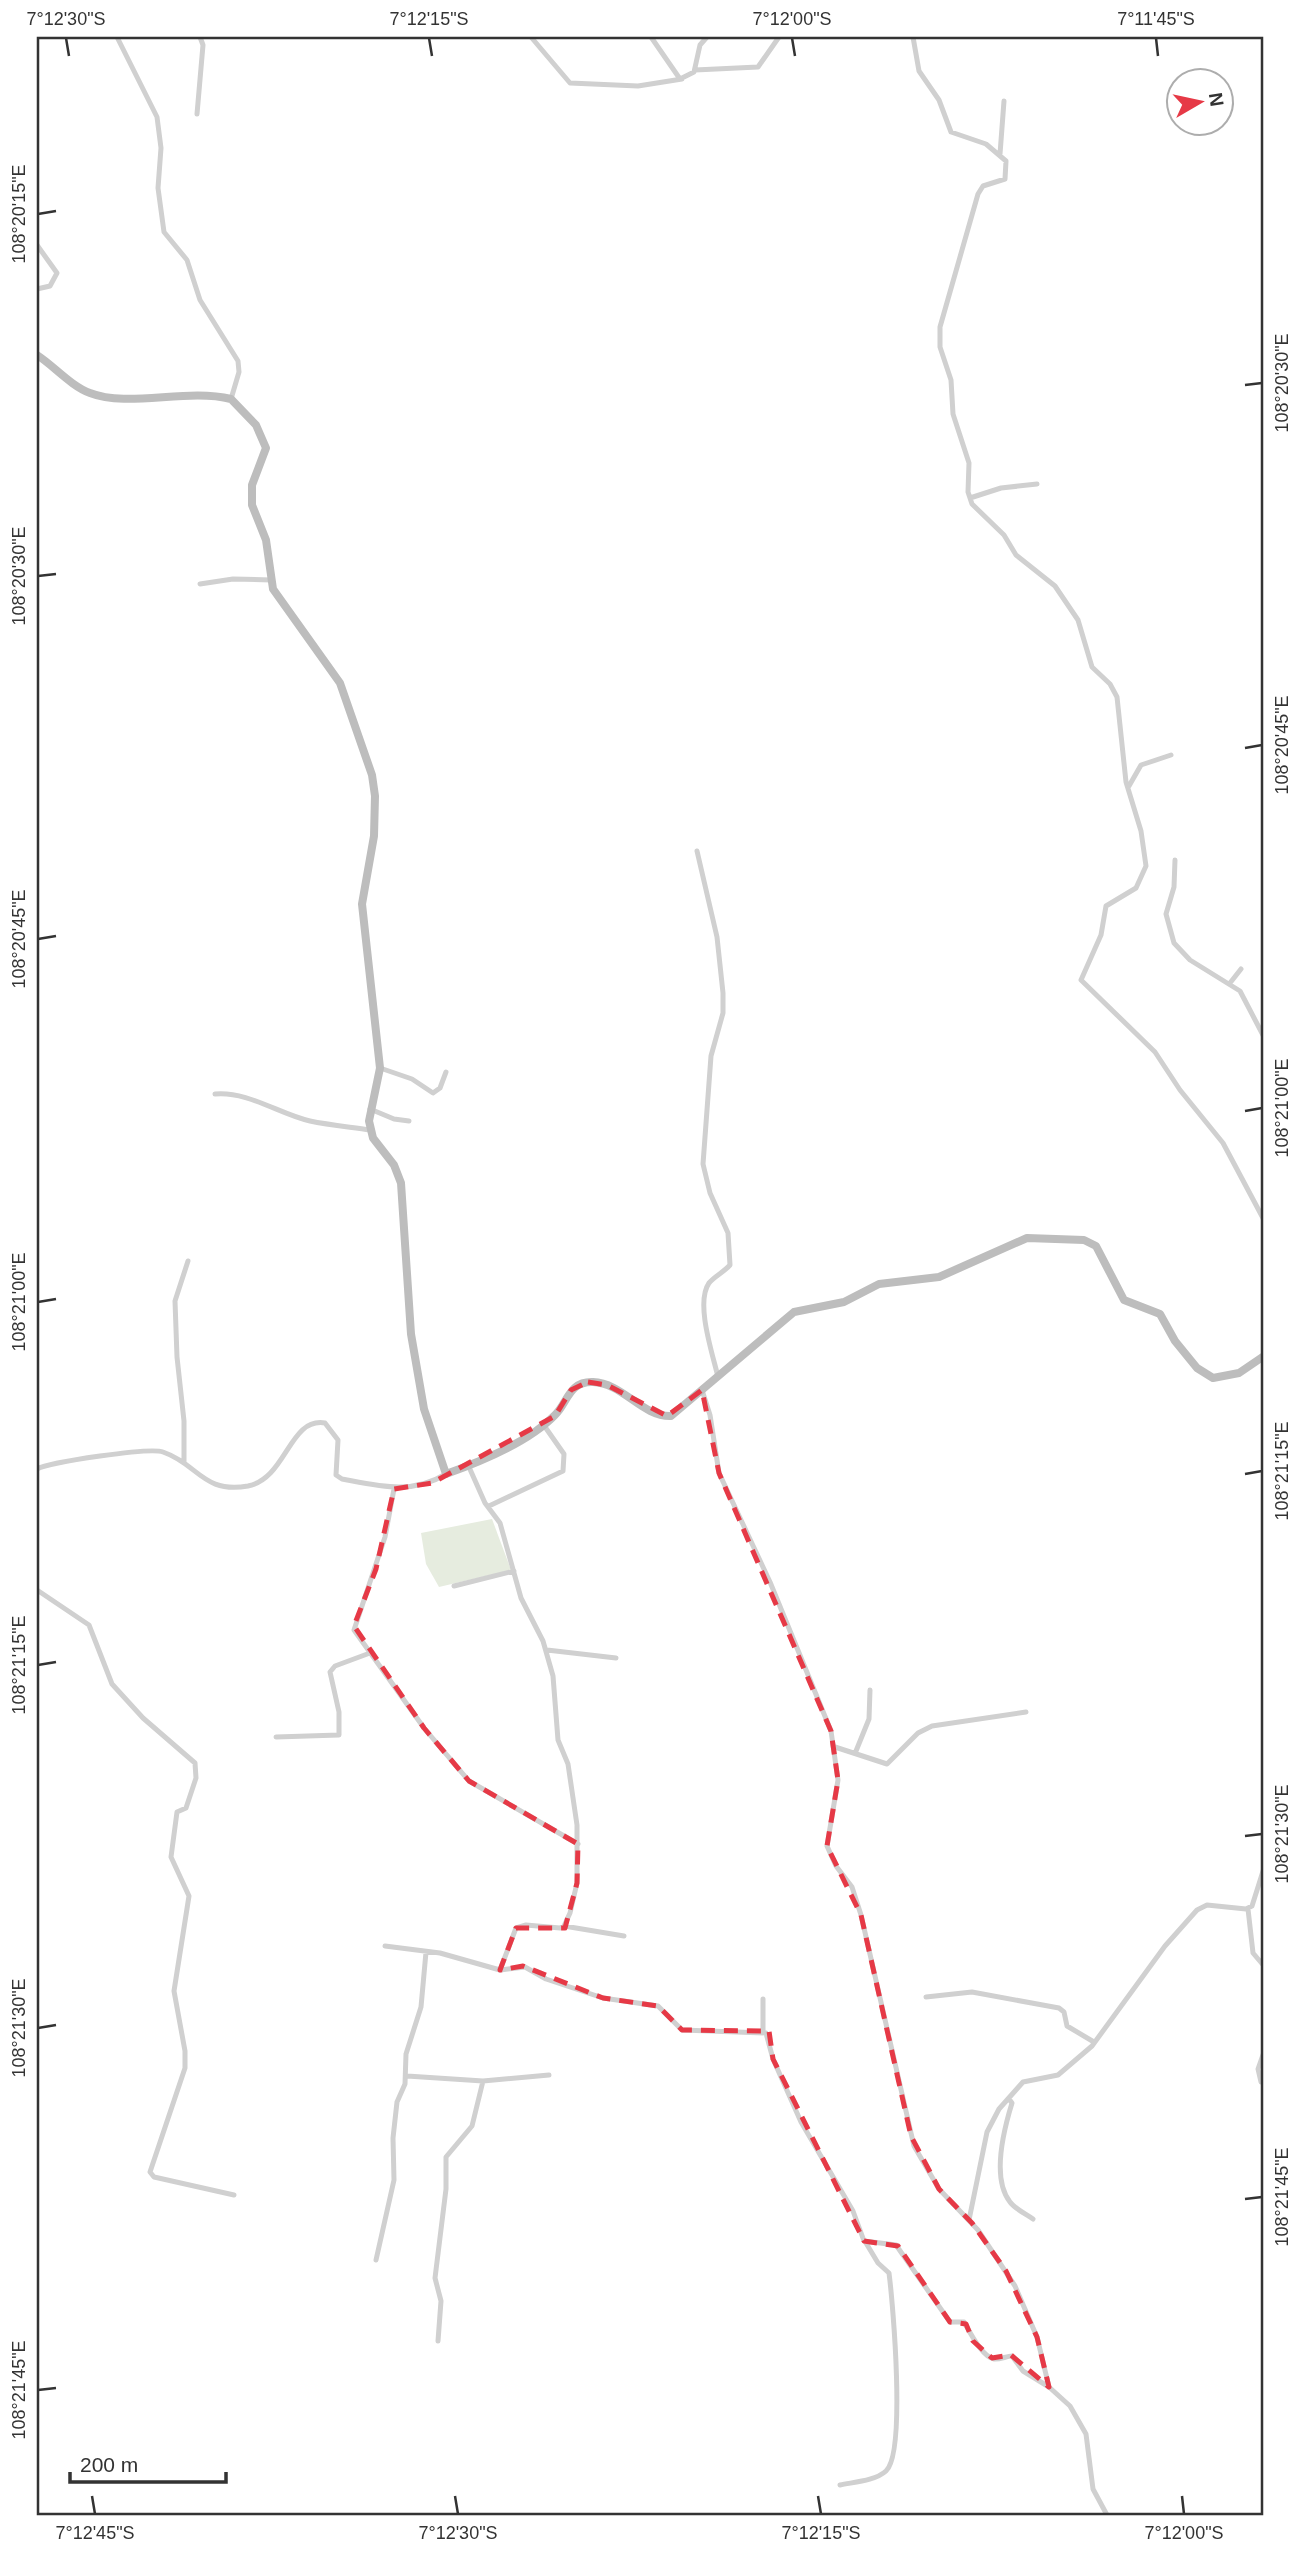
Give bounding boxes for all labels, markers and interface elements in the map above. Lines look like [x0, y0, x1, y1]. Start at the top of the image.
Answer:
text: 7°12'30"S [26, 9, 106, 29]
text: 7°12'15"S [389, 9, 469, 29]
text: 7°12'00"S [752, 9, 832, 29]
text: 7°11'45"S [1117, 9, 1195, 29]
north arrow [1164, 66, 1234, 136]
text: N [1205, 91, 1228, 108]
text: 108°20'15"E [9, 164, 29, 264]
text: 108°20'30"E [1272, 333, 1292, 433]
text: 108°20'30"E [9, 526, 29, 626]
text: 108°20'45"E [1272, 695, 1292, 795]
text: 108°20'45"E [9, 889, 29, 989]
text: 108°21'00"E [1272, 1058, 1292, 1158]
text: 108°21'00"E [9, 1252, 29, 1352]
text: 108°21'15"E [1272, 1421, 1292, 1521]
text: 108°21'15"E [9, 1615, 29, 1715]
text: 108°21'30"E [1272, 1784, 1292, 1884]
text: 108°21'30"E [9, 1978, 29, 2078]
text: 108°21'45"E [1272, 2147, 1292, 2247]
text: 108°21'45"E [9, 2340, 29, 2440]
scale bar [70, 2440, 226, 2484]
text: 200 m [80, 2453, 138, 2476]
text: 7°12'45"S [55, 2523, 135, 2543]
text: 7°12'30"S [418, 2523, 498, 2543]
text: 7°12'15"S [781, 2523, 861, 2543]
text: 7°12'00"S [1144, 2523, 1224, 2543]

